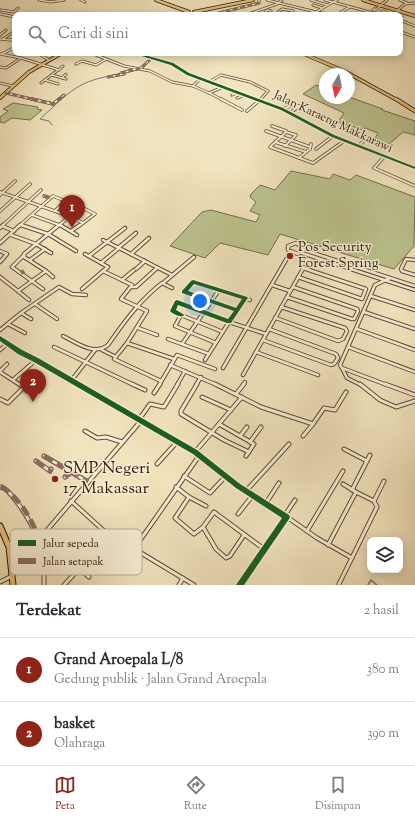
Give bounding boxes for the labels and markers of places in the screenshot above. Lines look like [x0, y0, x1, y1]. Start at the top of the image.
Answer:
pin: 1 [59, 195, 85, 228]
place label: Pos Security Forest Spring [298, 238, 379, 274]
marker: Pos Security Forest Spring [285, 251, 295, 261]
pin: 2 [20, 369, 46, 402]
place label: SMP Negeri 17 Makassar [63, 457, 150, 501]
marker: SMP Negeri 17 Makassar [50, 474, 60, 484]

